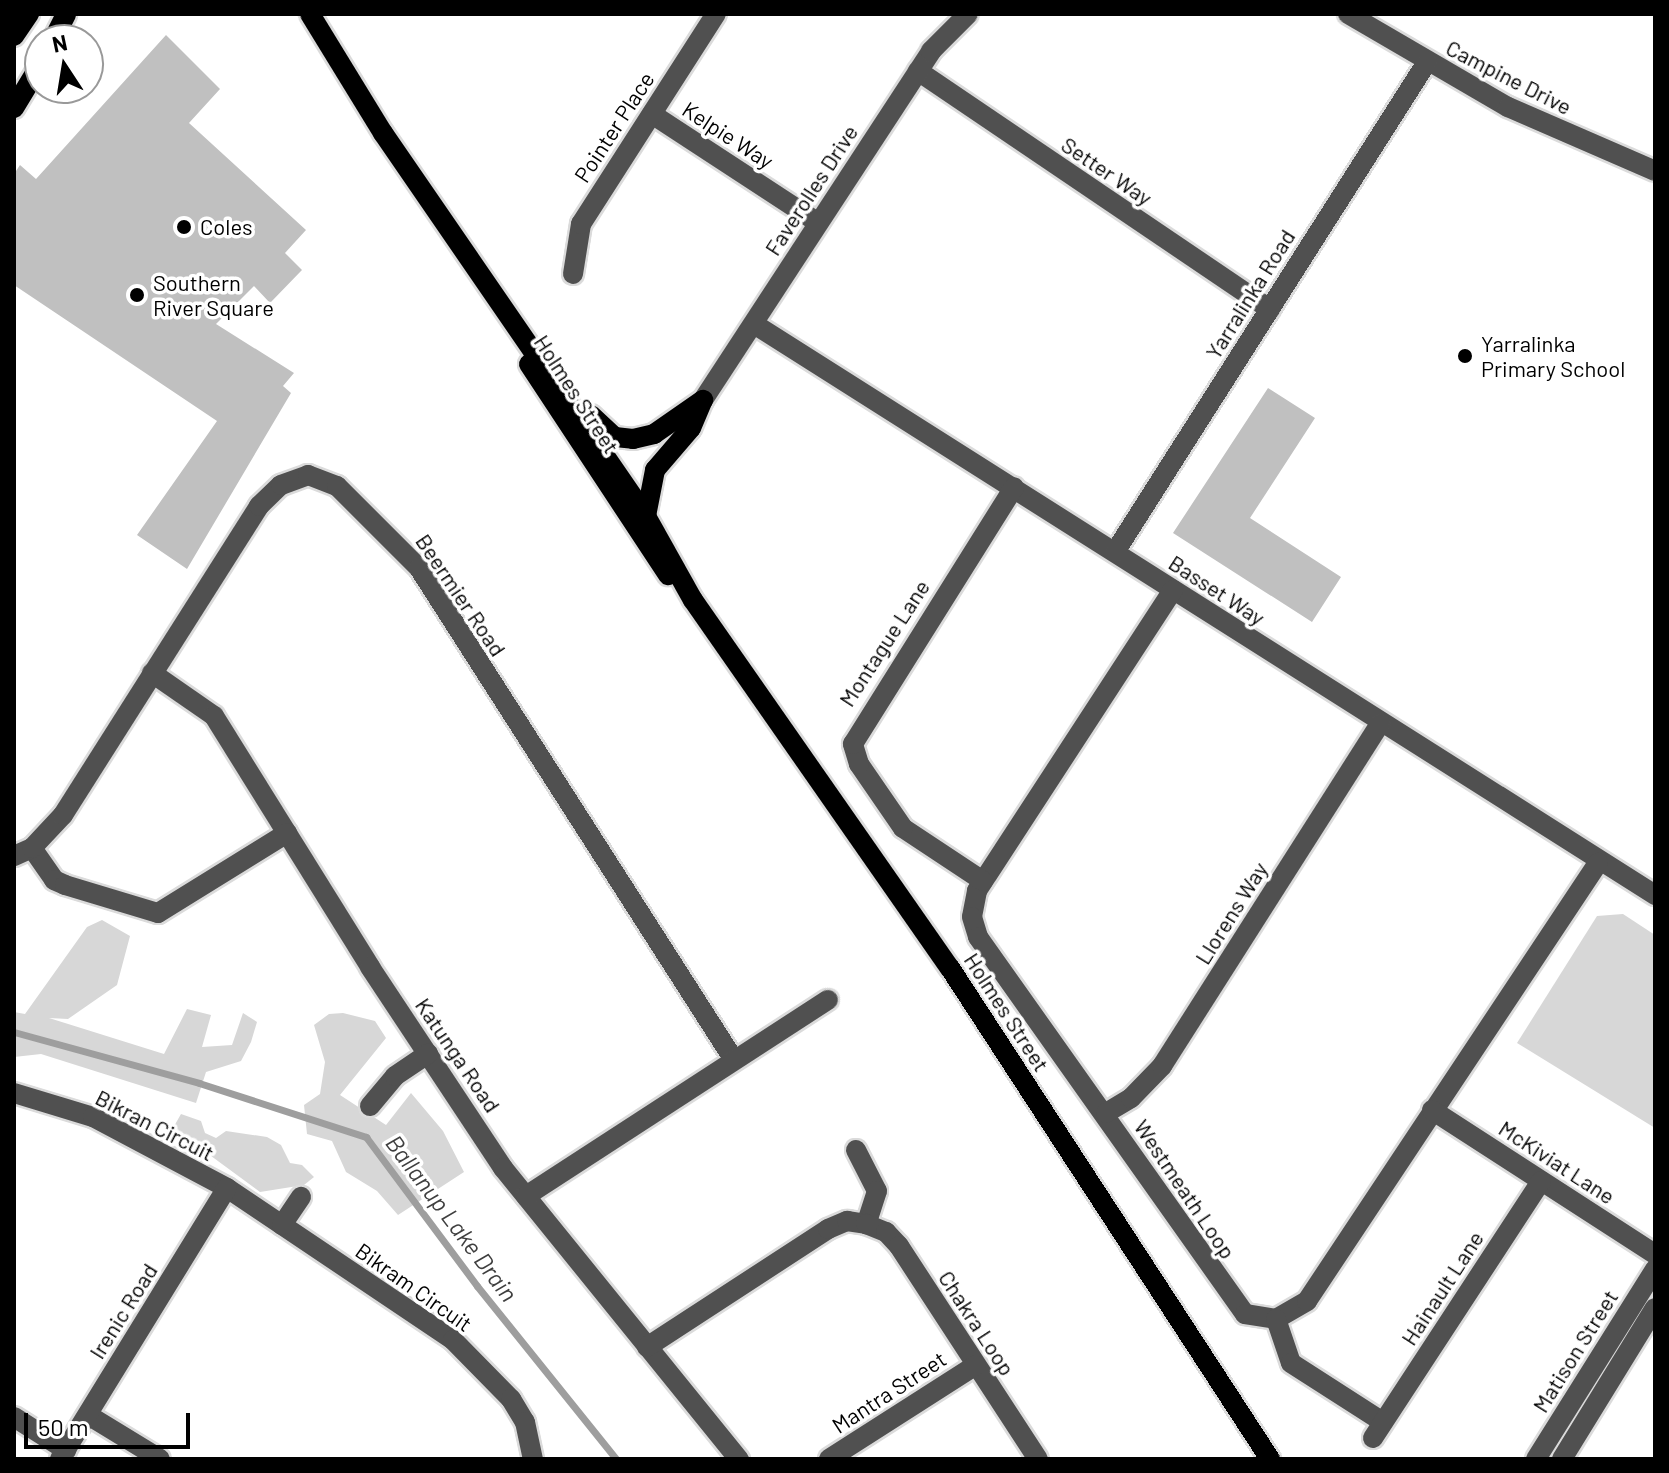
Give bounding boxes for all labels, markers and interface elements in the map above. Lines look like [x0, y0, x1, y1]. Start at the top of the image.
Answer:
north arrow [24, 24, 104, 104]
text: N [50, 28, 69, 57]
street label: Campine Drive [1442, 34, 1576, 120]
street label: Pointer Place [569, 67, 659, 187]
street label: Kelpie Way [677, 96, 779, 174]
street label: Faverolles Drive [759, 120, 863, 260]
street label: Setter Way [1057, 131, 1157, 211]
place label: Coles [200, 214, 252, 240]
marker: Coles [175, 218, 193, 236]
street label: Yarralinka Road [1200, 224, 1300, 364]
place label: Southern River Square [153, 269, 274, 320]
marker: Southern River Square [128, 286, 146, 304]
street label: Holmes Street [529, 330, 625, 458]
place label: Yarralinka Primary School [1481, 330, 1625, 382]
marker: Yarralinka Primary School [1456, 347, 1474, 365]
street label: Beermier Road [410, 529, 512, 661]
street label: Basset Way [1164, 549, 1270, 631]
street label: Montague Lane [833, 575, 935, 711]
street label: Llorens Way [1189, 857, 1273, 969]
street label: Holmes Street [959, 948, 1055, 1076]
street label: Katunga Road [410, 993, 506, 1117]
street label: Bikran Circuit [91, 1084, 219, 1166]
street label: Westmeath Loop [1129, 1114, 1241, 1264]
street label: McKiviat Lane [1494, 1115, 1620, 1209]
water label: Ballanup Lake Drain [380, 1129, 524, 1307]
street label: Hainault Lane [1395, 1226, 1489, 1350]
street label: Bikram Circuit [351, 1237, 477, 1337]
street label: Irenic Road [83, 1259, 163, 1363]
street label: Chakra Loop [933, 1266, 1021, 1380]
street label: Matison Street [1527, 1285, 1623, 1417]
street label: Mantra Street [827, 1345, 951, 1439]
scale bar [28, 1397, 194, 1447]
text: 50 m [38, 1412, 89, 1441]

